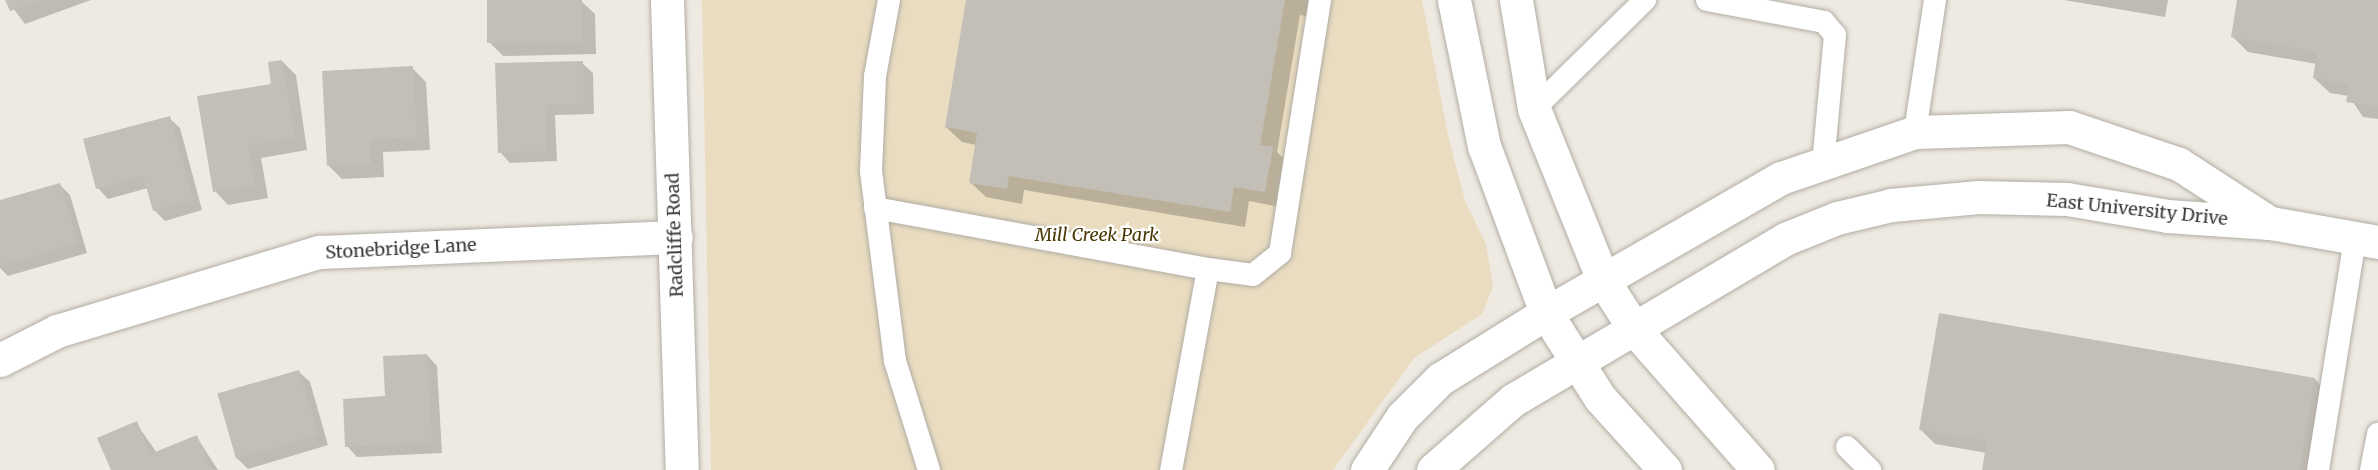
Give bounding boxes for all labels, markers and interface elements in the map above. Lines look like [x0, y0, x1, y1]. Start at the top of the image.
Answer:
street label: Radcliffe Road [662, 172, 688, 298]
street label: East University Drive [2045, 190, 2229, 230]
park label: Mill Creek Park [1035, 224, 1159, 246]
street label: Stonebridge Lane [325, 234, 477, 264]

